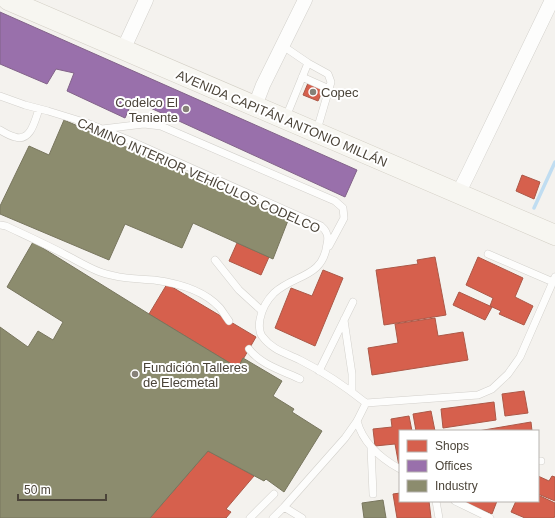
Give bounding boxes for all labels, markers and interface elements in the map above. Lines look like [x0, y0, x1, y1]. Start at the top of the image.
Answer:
street label: AVENIDA CAPITÁN ANTONIO MILLÁN [174, 67, 390, 170]
place label: Copec [321, 85, 359, 100]
marker: Copec [308, 87, 318, 97]
place label: Codelco El Teniente [115, 95, 178, 125]
marker: Codelco El Teniente [181, 104, 191, 114]
street label: CAMINO INTERIOR VEHÍCULOS CODELCO [75, 115, 323, 236]
place label: Fundición Talleres de Elecmetal [143, 360, 248, 390]
marker: Fundición Talleres de Elecmetal [130, 369, 140, 379]
legend [399, 430, 539, 502]
text: Shops [435, 439, 469, 453]
text: Offices [435, 459, 472, 473]
scale bar [18, 476, 106, 502]
text: Industry [435, 479, 478, 493]
text: 50 m [24, 483, 51, 497]

